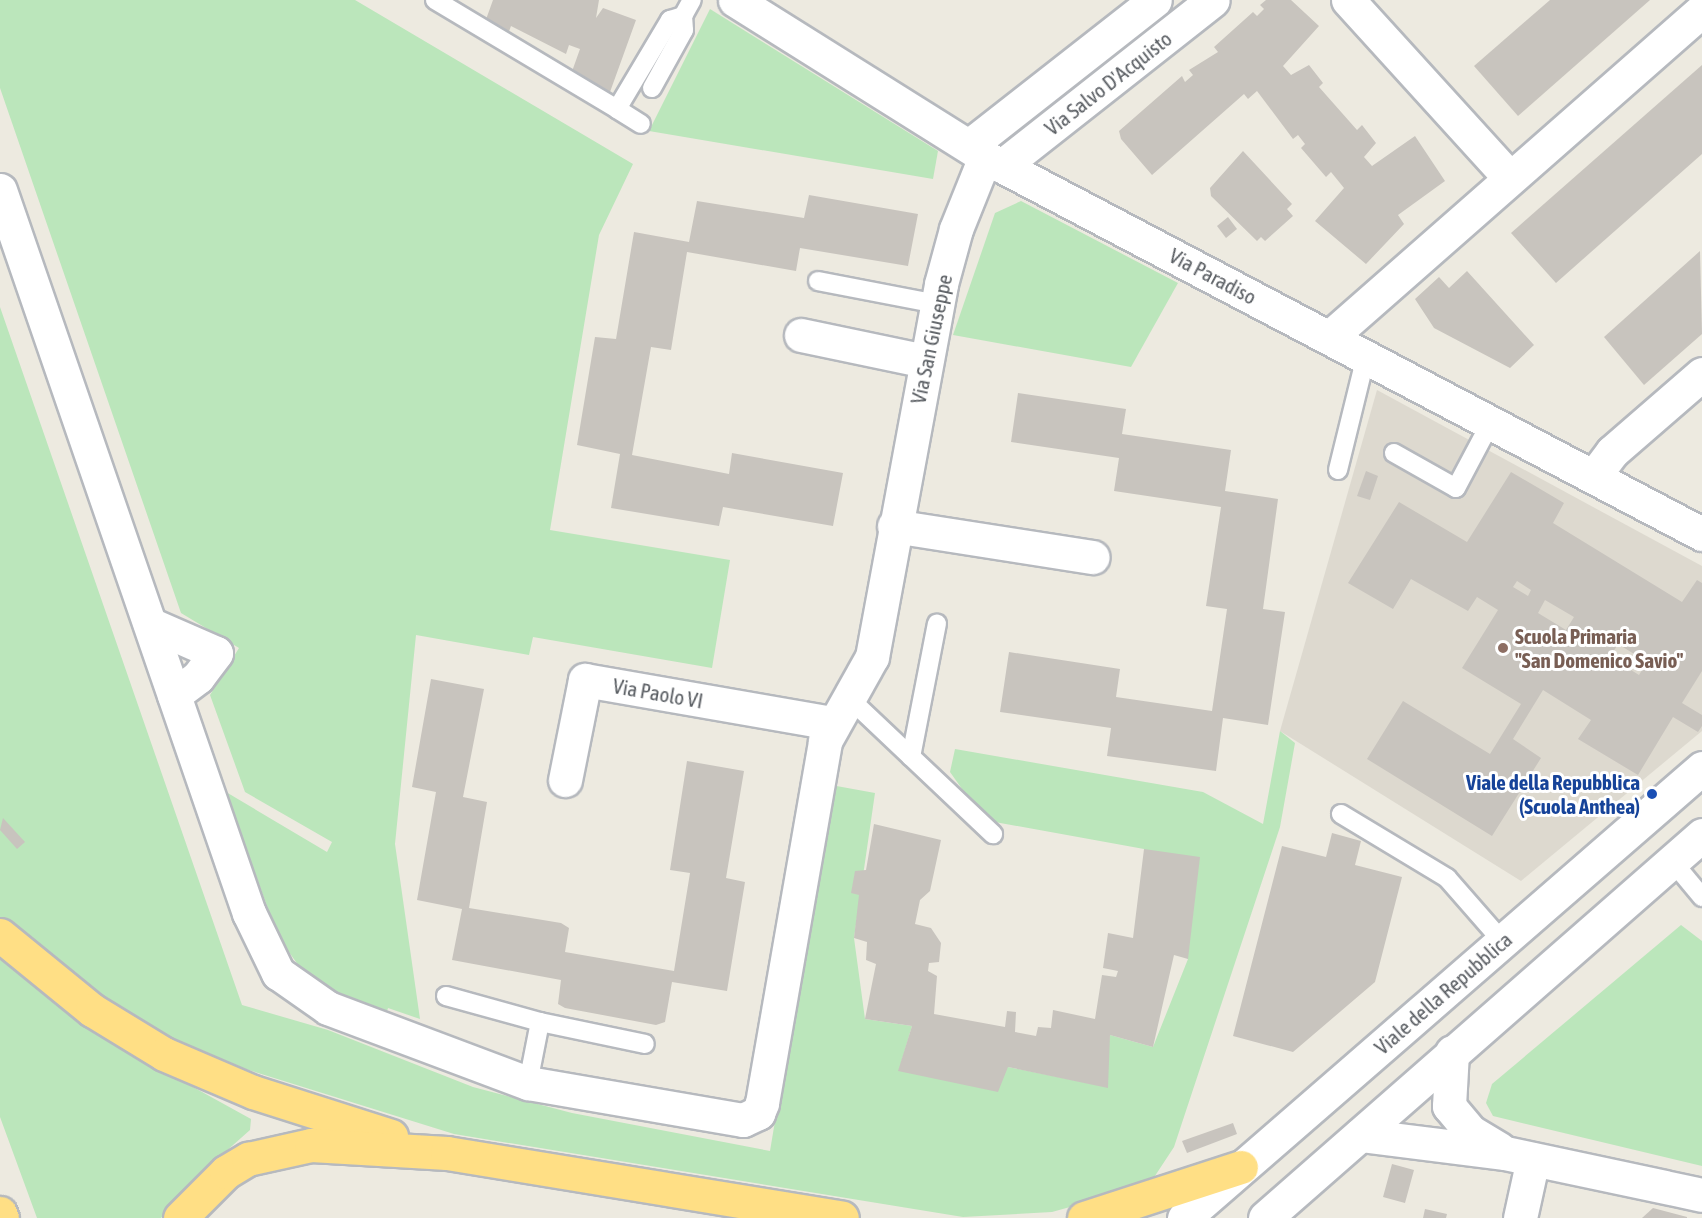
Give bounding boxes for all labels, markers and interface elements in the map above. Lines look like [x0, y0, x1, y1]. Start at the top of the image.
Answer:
street label: Via Salvo D'Acquisto [1039, 26, 1177, 140]
street label: Via Paradiso [1165, 243, 1261, 309]
street label: Via San Giuseppe [905, 272, 957, 406]
place label: Scuola Primaria "San Domenico Savio" [1515, 623, 1683, 673]
marker: Scuola Primaria "San Domenico Savio" [1496, 641, 1510, 655]
street label: Via Paolo VI [611, 673, 705, 713]
place label: Viale della Repubblica (Scuola Anthea) [1466, 769, 1640, 819]
marker: Viale della Repubblica (Scuola Anthea) [1645, 787, 1659, 801]
street label: Viale della Repubblica [1369, 926, 1517, 1060]

